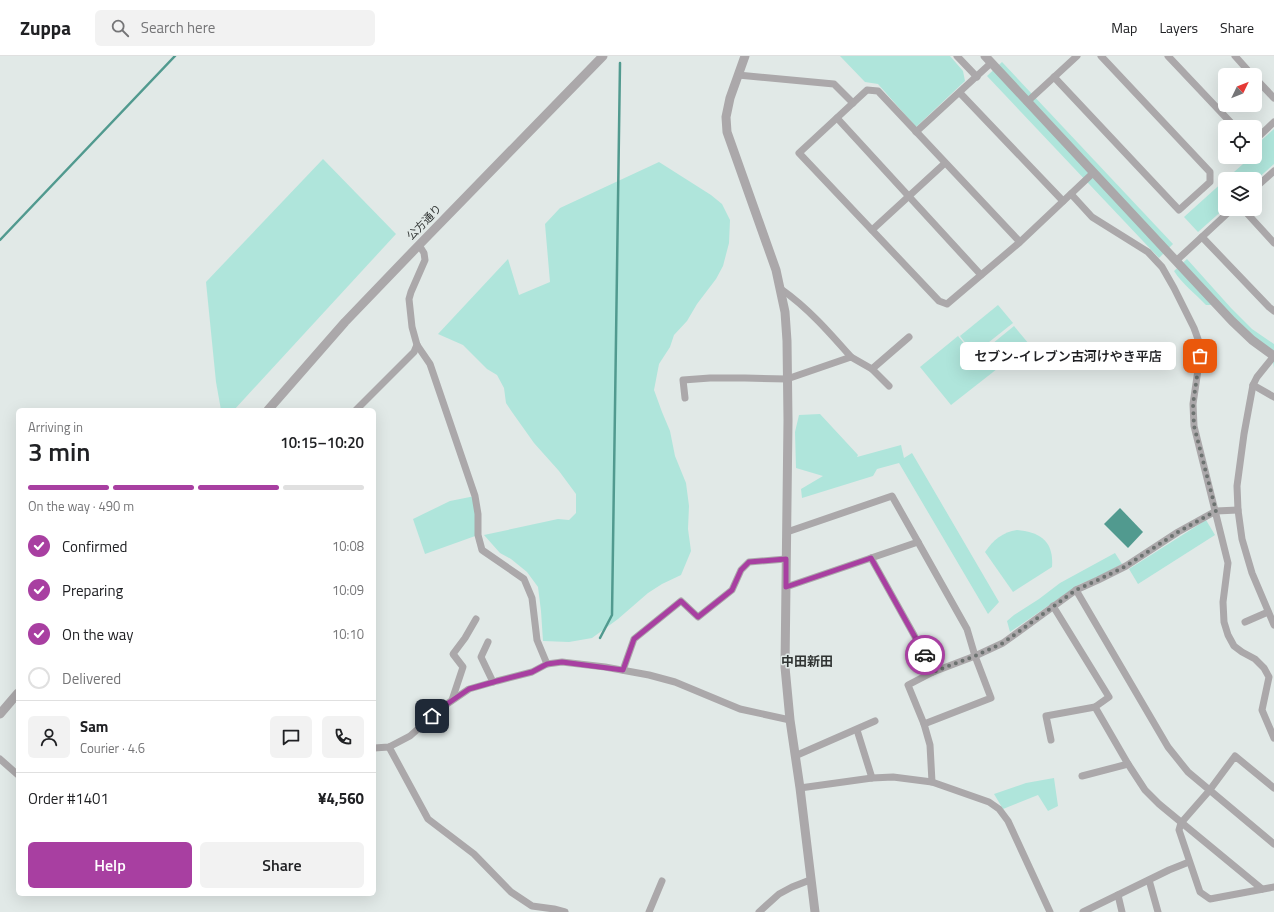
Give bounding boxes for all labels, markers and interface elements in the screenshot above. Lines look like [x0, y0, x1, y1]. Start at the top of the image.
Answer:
search box [95, 10, 375, 46]
text: Zuppa [20, 13, 71, 42]
text: Search here [141, 16, 215, 39]
icon: search [109, 17, 131, 39]
text: Map [1111, 17, 1137, 38]
text: Layers [1159, 17, 1198, 38]
text: Share [1220, 17, 1254, 38]
north arrow [1218, 68, 1262, 112]
map controls [1218, 68, 1262, 216]
button: locate [1218, 120, 1262, 164]
button: layers [1218, 172, 1262, 216]
street label: 公方通り [403, 201, 445, 243]
pin [1183, 339, 1217, 373]
callout: セブン-イレブン古河けやき平店 [960, 342, 1176, 370]
icon: bag [1189, 345, 1211, 367]
text: セブン-イレブン古河けやき平店 [974, 346, 1162, 366]
text: Arriving in [28, 417, 83, 437]
text: 10:15–10:20 [280, 431, 364, 454]
text: 3 min [28, 432, 91, 471]
text: On the way · 490 m [28, 496, 134, 516]
icon: check [28, 535, 50, 557]
text: Confirmed [62, 535, 127, 558]
text: 10:08 [332, 536, 364, 556]
icon: check [28, 579, 50, 601]
text: Preparing [62, 579, 123, 602]
text: 10:09 [332, 580, 364, 600]
icon: check [28, 623, 50, 645]
text: On the way [62, 623, 134, 646]
text: 10:10 [332, 624, 364, 644]
courier [905, 635, 945, 675]
icon: car [914, 644, 936, 666]
district label: 中田新田 [781, 651, 833, 671]
text: Delivered [62, 667, 121, 690]
pin [415, 699, 449, 733]
icon: home [421, 705, 443, 727]
text: Sam [80, 715, 108, 738]
button: person [28, 716, 70, 758]
button: chat [270, 716, 312, 758]
button: phone [322, 716, 364, 758]
text: Courier · 4.6 [80, 738, 145, 758]
text: Order #1401 [28, 787, 109, 810]
text: ¥4,560 [318, 787, 364, 810]
button: Help [28, 842, 192, 888]
button: Share [200, 842, 364, 888]

